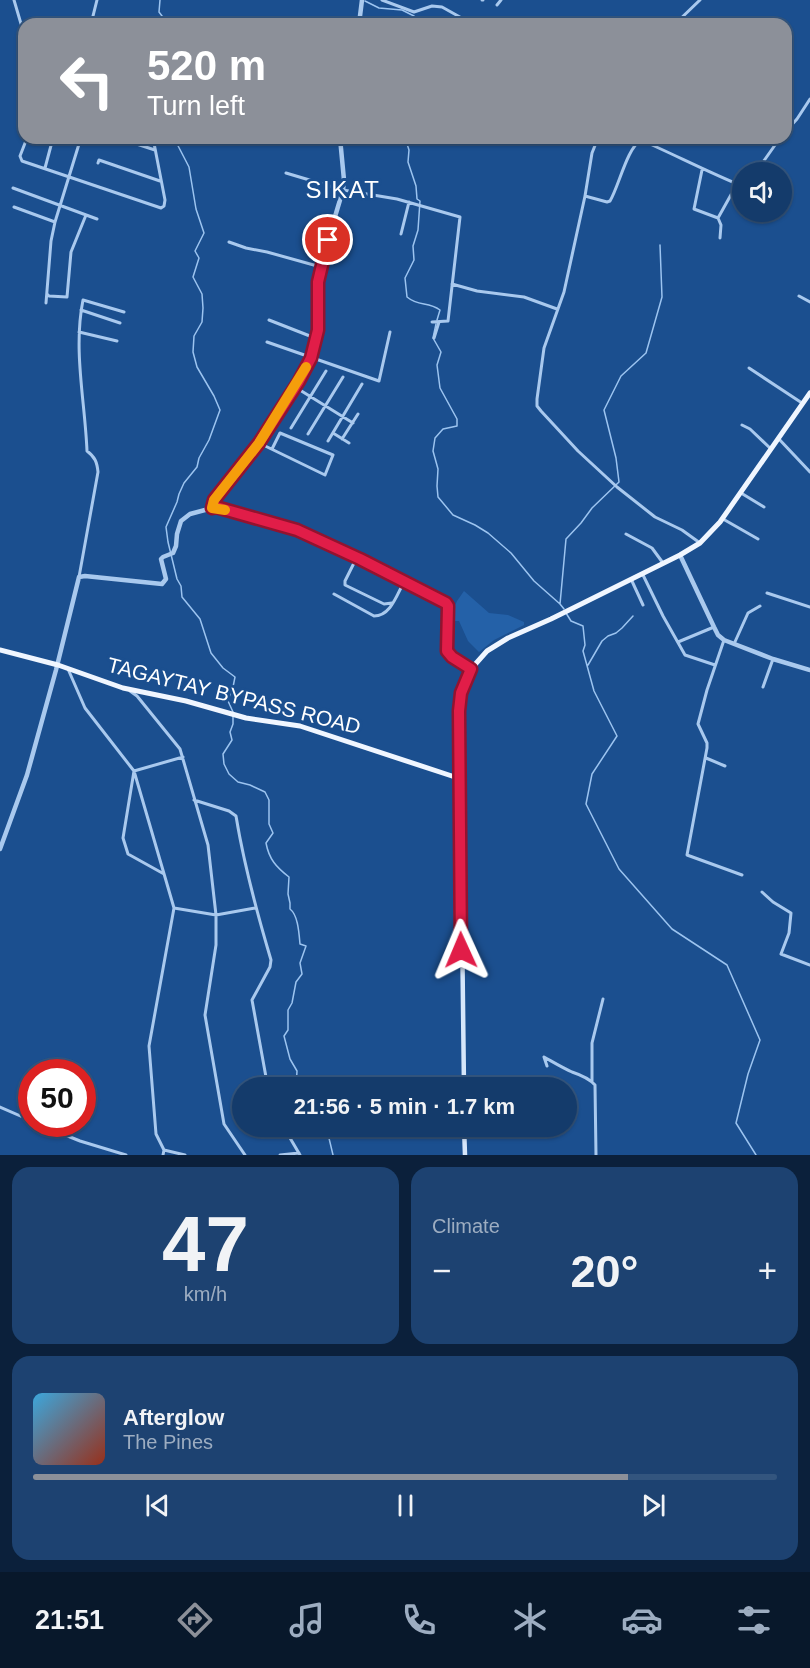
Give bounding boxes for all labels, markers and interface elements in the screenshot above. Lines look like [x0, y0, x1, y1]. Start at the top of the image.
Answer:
icon: left [48, 42, 126, 120]
text: 520 m [147, 42, 266, 89]
text: Turn left [147, 91, 245, 121]
map controls [732, 162, 792, 222]
button: sound [732, 162, 792, 222]
district label: SIKAT [305, 176, 381, 203]
pin [302, 214, 353, 265]
icon: arrive [311, 223, 344, 256]
street label: TAGAYTAY BYPASS ROAD [105, 653, 363, 738]
position arrow [429, 918, 493, 982]
speed limit sign: 50 [18, 1059, 96, 1137]
text: 21:56 · 5 min · 1.7 km [294, 1094, 515, 1119]
text: 47 [162, 1200, 249, 1288]
text: Climate [432, 1215, 500, 1237]
text: 20° [570, 1246, 639, 1297]
text: − [432, 1252, 451, 1289]
text: + [758, 1252, 777, 1289]
text: km/h [184, 1283, 227, 1305]
text: Afterglow [123, 1405, 224, 1430]
text: The Pines [123, 1431, 213, 1453]
icon: previous [141, 1489, 174, 1522]
icon: pause [389, 1489, 422, 1522]
icon: next [637, 1489, 670, 1522]
icon: directions [174, 1599, 216, 1641]
icon: music [286, 1599, 328, 1641]
icon: phone [398, 1599, 440, 1641]
icon: climate [509, 1599, 551, 1641]
icon: car [621, 1599, 663, 1641]
icon: filters [733, 1599, 775, 1641]
text: 21:51 [35, 1605, 104, 1635]

